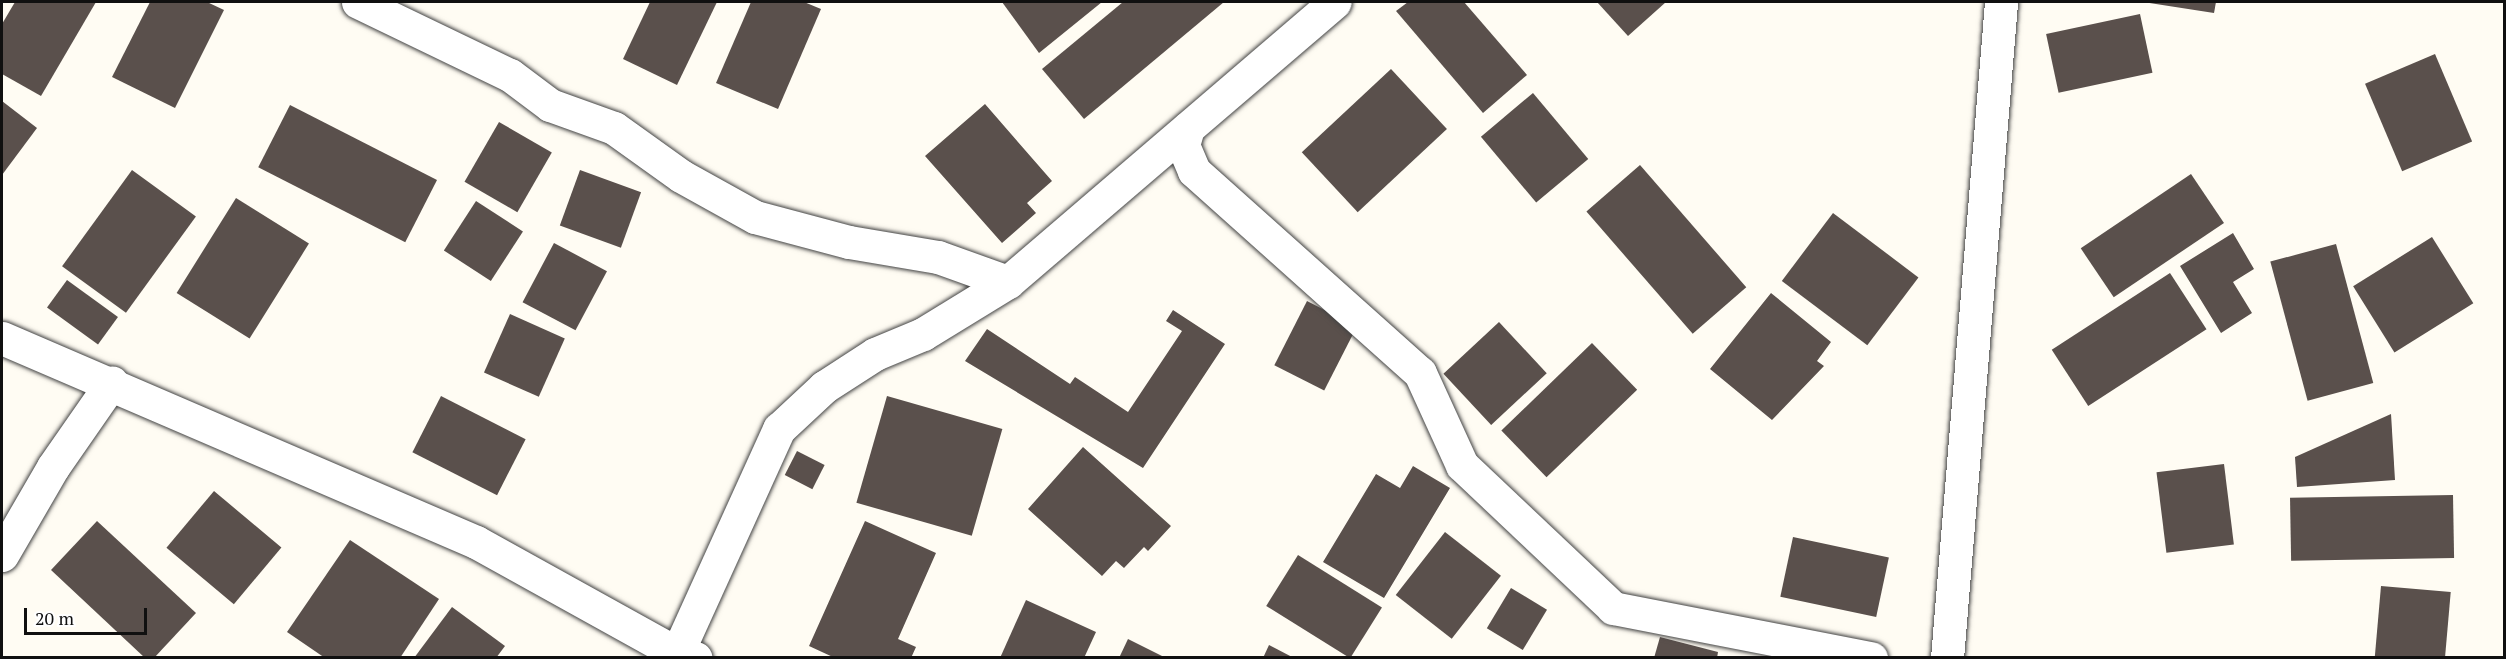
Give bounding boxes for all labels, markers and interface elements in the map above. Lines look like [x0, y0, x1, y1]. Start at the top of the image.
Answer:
scale bar [27, 596, 150, 634]
text: 20 m [35, 606, 74, 630]

